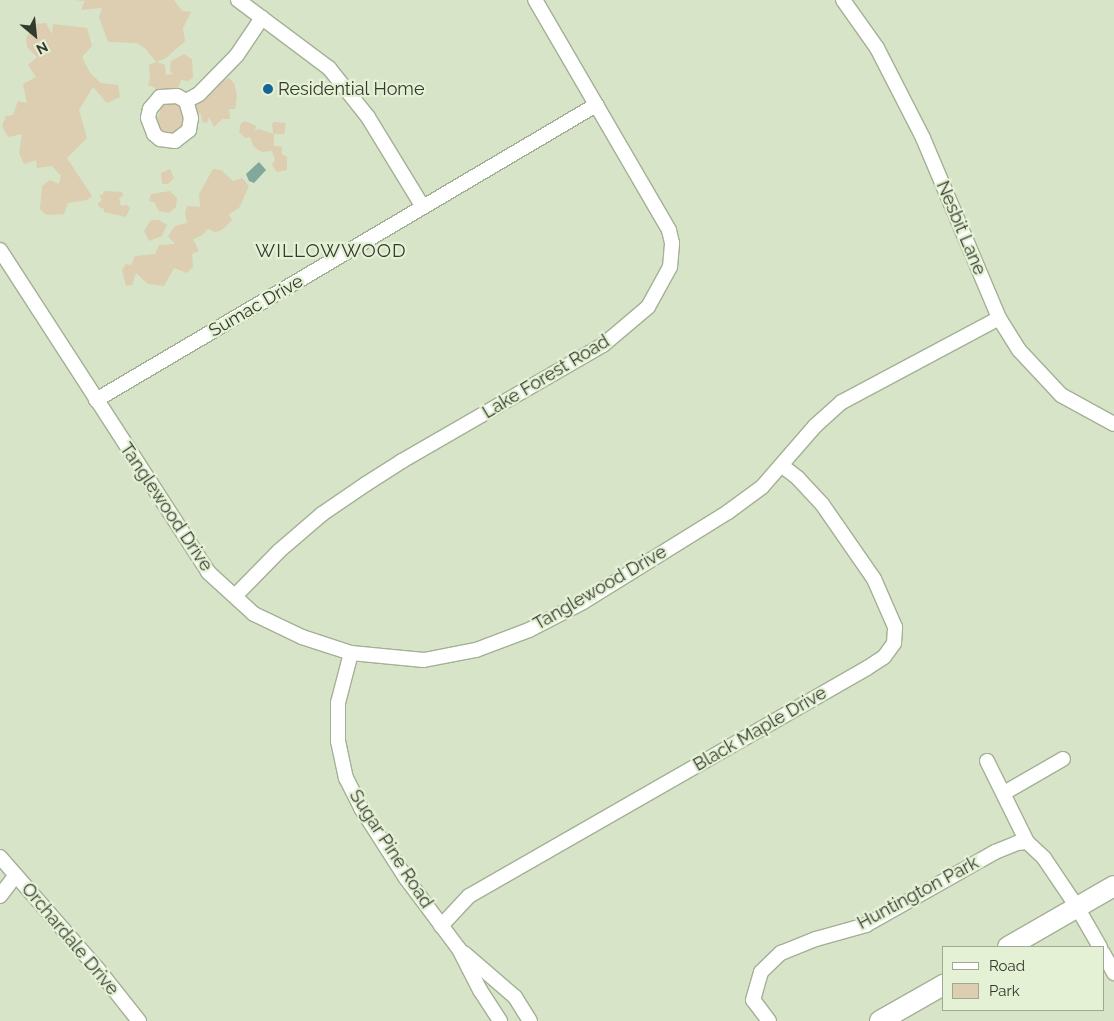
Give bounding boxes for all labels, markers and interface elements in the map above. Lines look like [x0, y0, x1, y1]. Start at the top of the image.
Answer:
north arrow [10, 10, 60, 60]
text: N [34, 39, 51, 58]
place label: Residential Home [278, 78, 425, 100]
marker: Residential Home [262, 83, 274, 95]
street label: Nesbit Lane [932, 178, 990, 278]
district label: WILLOWWOOD [254, 240, 408, 262]
street label: Sumac Drive [205, 270, 307, 342]
street label: Lake Forest Road [479, 331, 613, 423]
street label: Tanglewood Drive [115, 439, 217, 575]
street label: Tanglewood Drive [530, 541, 670, 635]
street label: Black Maple Drive [690, 682, 830, 776]
street label: Sugar Pine Road [345, 785, 437, 913]
street label: Huntington Park [854, 852, 982, 934]
street label: Orchardale Drive [17, 879, 123, 999]
legend [942, 946, 1104, 1011]
text: Road [989, 957, 1025, 975]
text: Park [989, 982, 1020, 1000]

